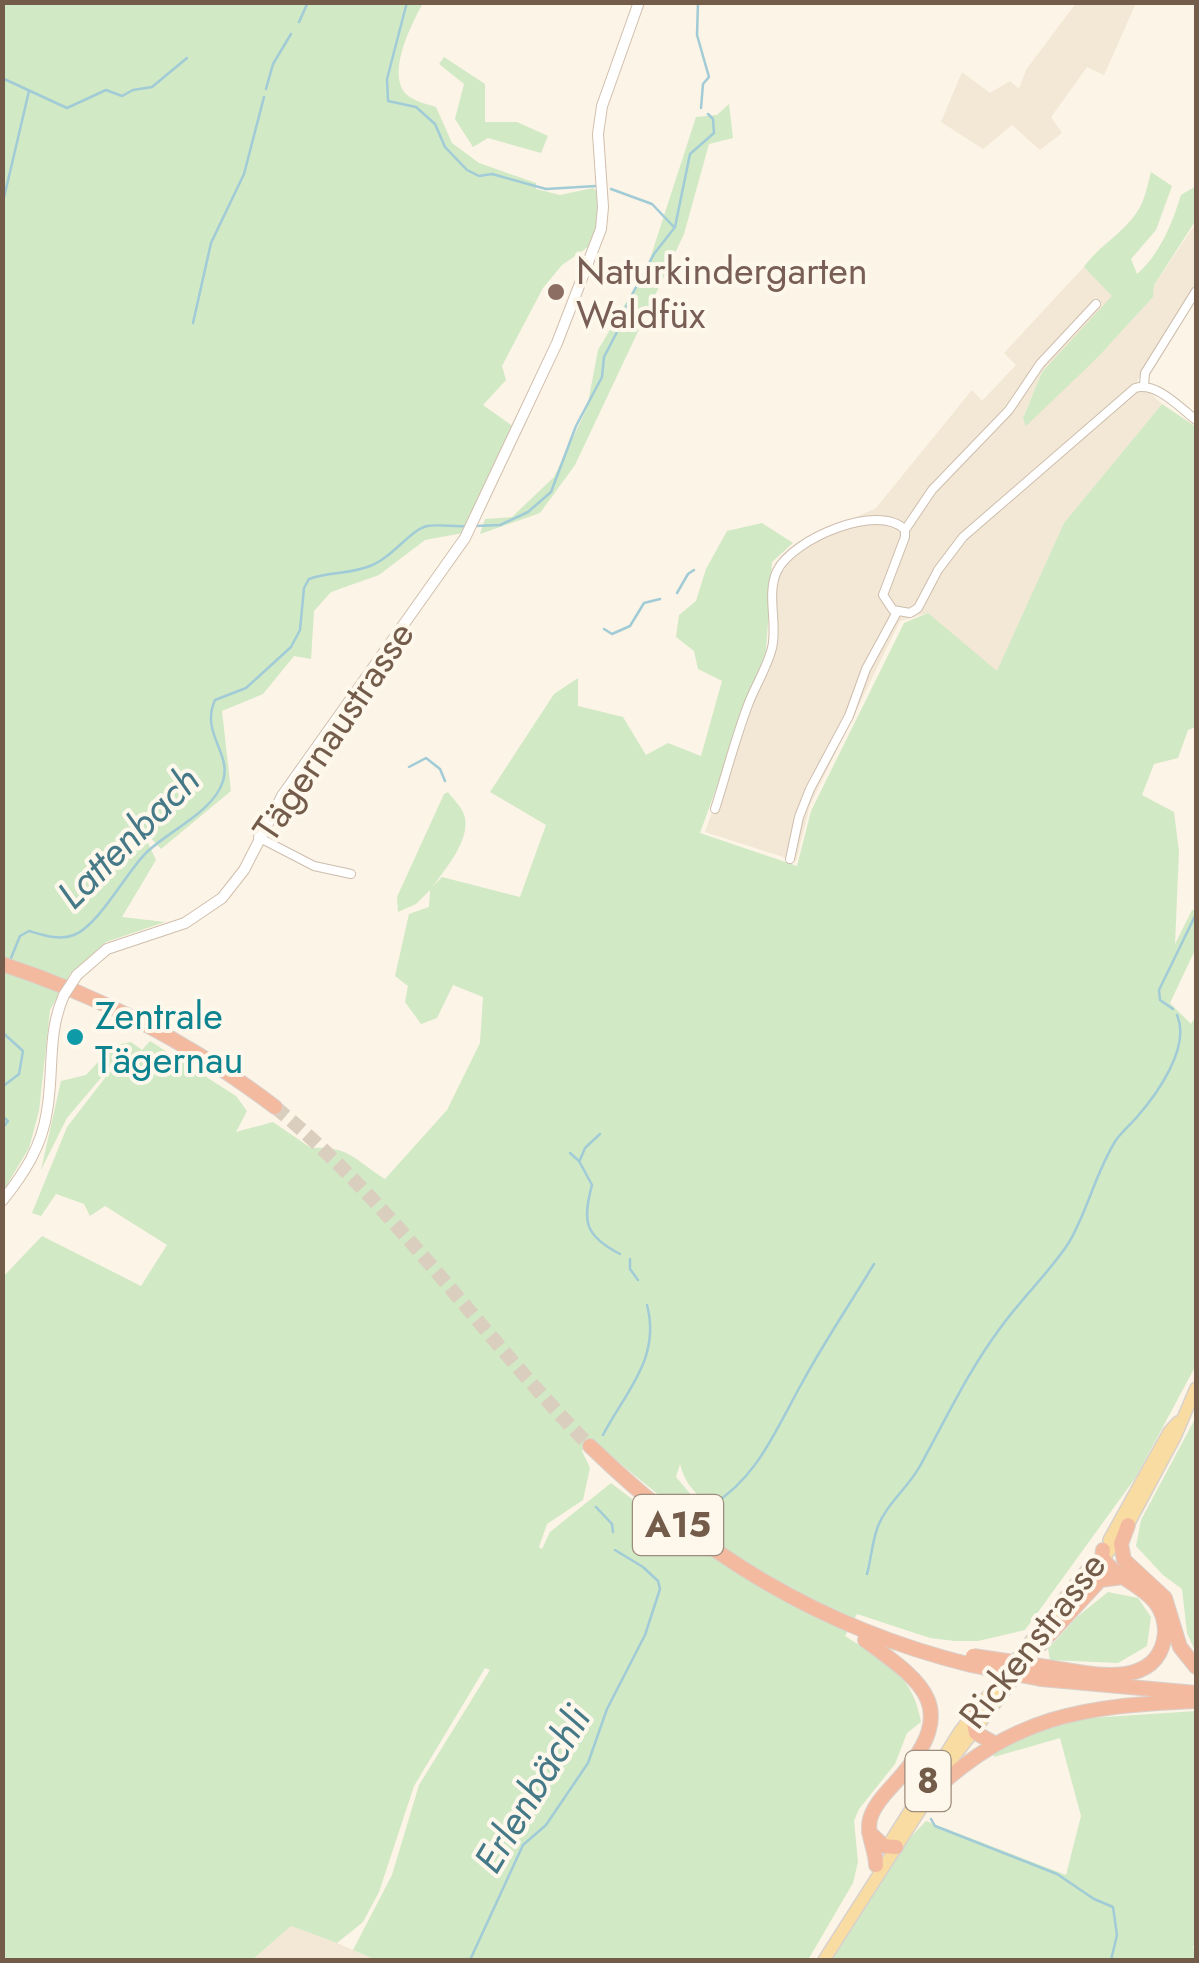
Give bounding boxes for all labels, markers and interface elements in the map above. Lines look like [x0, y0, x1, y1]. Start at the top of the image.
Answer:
place label: Naturkindergarten Waldfüx [576, 243, 868, 342]
marker: Naturkindergarten Waldfüx [545, 281, 567, 303]
street label: Tägernaustrasse [239, 610, 427, 852]
water label: Lattenbach [43, 752, 213, 922]
place label: Zentrale Tägernau [95, 988, 244, 1087]
marker: Zentrale Tägernau [64, 1026, 86, 1048]
road number: A15 [633, 1495, 723, 1555]
street label: Rickenstrasse [945, 1540, 1119, 1740]
water label: Erlenbächli [459, 1694, 605, 1884]
road number: 8 [906, 1751, 950, 1811]

